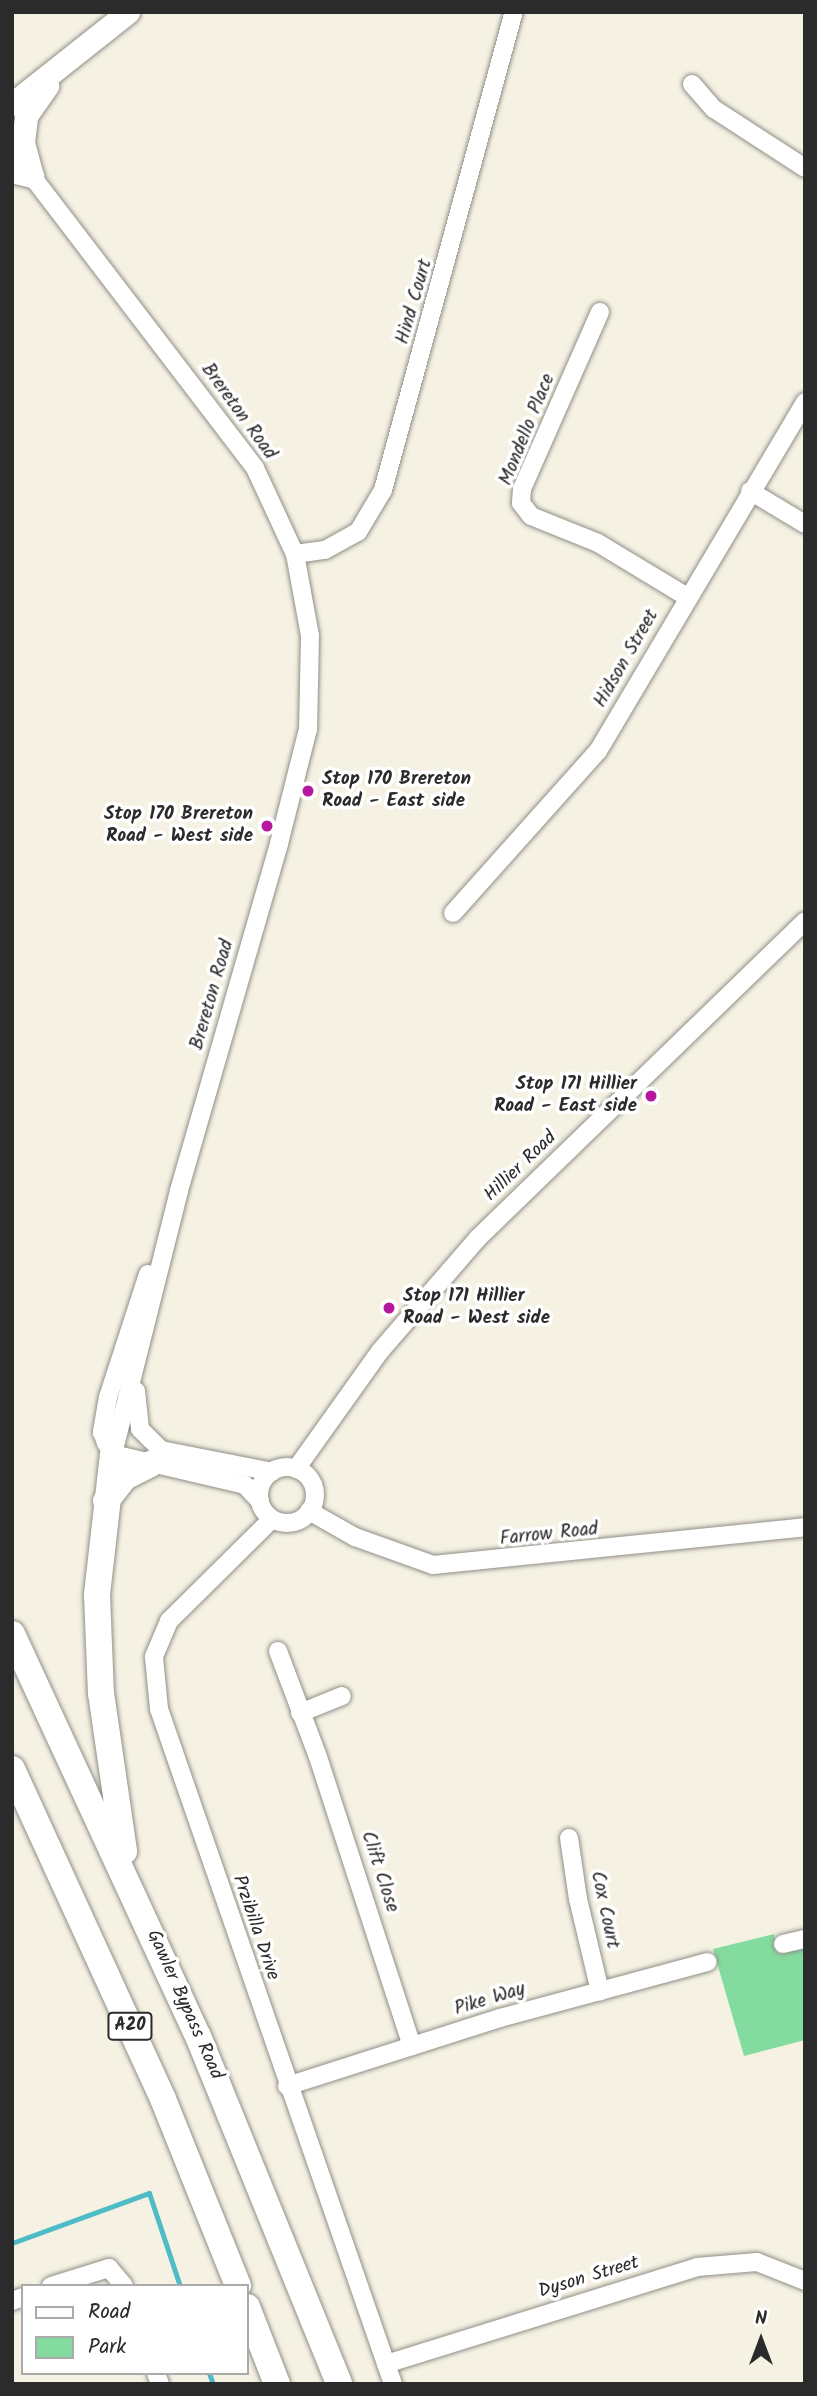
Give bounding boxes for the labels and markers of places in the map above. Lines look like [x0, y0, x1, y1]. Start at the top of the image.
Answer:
place label: Stop 170 Brereton Road - East side [322, 769, 471, 813]
marker: Stop 170 Brereton Road - East side [300, 783, 316, 799]
place label: Stop 170 Brereton Road - West side [104, 804, 253, 848]
marker: Stop 170 Brereton Road - West side [259, 818, 275, 834]
place label: Stop 171 Hillier Road - East side [494, 1074, 637, 1118]
marker: Stop 171 Hillier Road - East side [643, 1088, 659, 1104]
place label: Stop 171 Hillier Road - West side [403, 1286, 550, 1330]
marker: Stop 171 Hillier Road - West side [381, 1300, 397, 1316]

